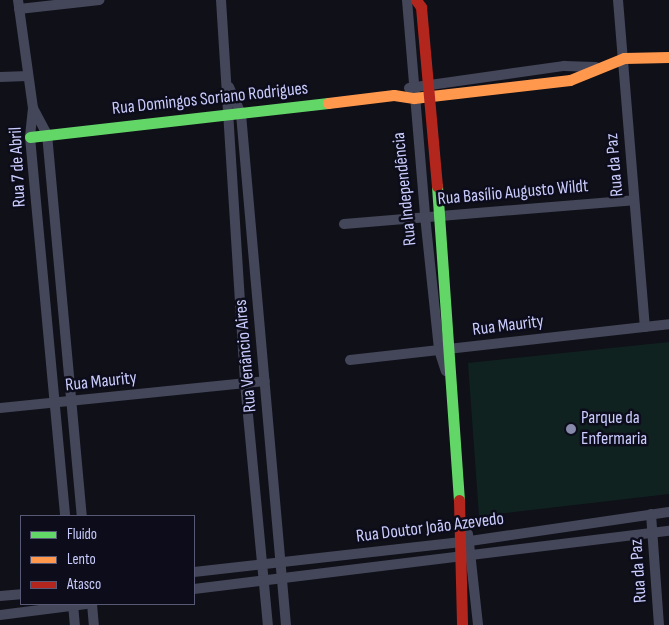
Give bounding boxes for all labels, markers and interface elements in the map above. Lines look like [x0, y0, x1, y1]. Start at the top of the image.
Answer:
street label: Rua Domingos Soriano Rodrigues [111, 78, 309, 120]
street label: Rua 7 de Abril [5, 126, 31, 208]
street label: Rua Independência [388, 131, 422, 247]
street label: Rua da Paz [601, 132, 629, 198]
street label: Rua Basílio Augusto Wildt [437, 176, 589, 210]
street label: Rua Venâncio Aires [230, 299, 262, 413]
street label: Rua Maurity [471, 311, 545, 341]
street label: Rua Maurity [64, 368, 138, 396]
place label: Parque da Enfermaria [581, 408, 647, 450]
marker: Parque da Enfermaria [565, 423, 577, 435]
street label: Rua Doutor João Azevedo [355, 508, 505, 548]
legend [20, 515, 195, 605]
text: Fluido [67, 525, 97, 544]
street label: Rua da Paz [626, 538, 652, 604]
text: Lento [67, 550, 96, 569]
text: Atasco [67, 575, 101, 594]

